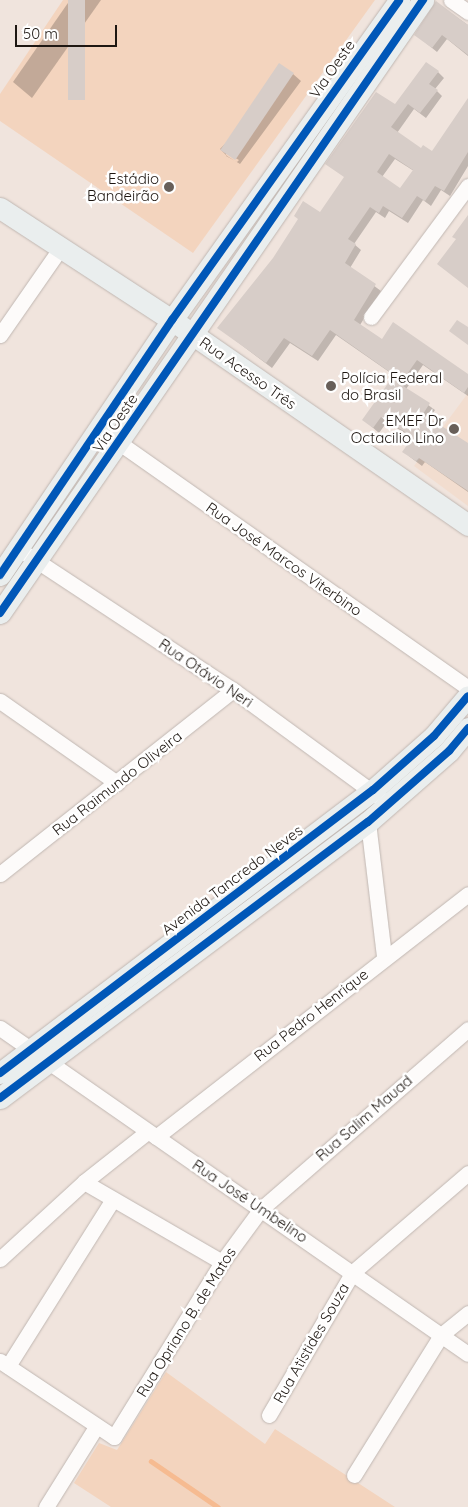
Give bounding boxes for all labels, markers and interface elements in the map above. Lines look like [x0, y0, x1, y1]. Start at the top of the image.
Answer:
scale bar [18, 15, 120, 47]
text: 50 m [23, 24, 58, 43]
street label: Via Oeste [305, 36, 359, 102]
place label: Estádio Bandeirão [87, 169, 159, 204]
marker: Estádio Bandeirão [163, 181, 175, 193]
street label: Rua Acesso Três [196, 333, 300, 413]
place label: Polícia Federal do Brasil [341, 368, 442, 403]
marker: Polícia Federal do Brasil [325, 380, 337, 392]
street label: Via Oeste [89, 390, 141, 456]
place label: EMEF Dr Octacilio Lino [351, 411, 444, 446]
marker: EMEF Dr Octacilio Lino [448, 423, 460, 435]
street label: Rua José Marcos Viterbino [203, 498, 365, 620]
street label: Rua Otávio Neri [155, 635, 257, 711]
street label: Rua Raimundo Oliveira [49, 727, 185, 839]
street label: Avenida Tancredo Neves [158, 821, 306, 939]
street label: Rua Pedro Henrique [250, 965, 372, 1065]
street label: Rua Salim Mauad [312, 1071, 416, 1165]
street label: Rua José Umbelino [189, 1156, 311, 1246]
street label: Rua Opriano B. de Matos [133, 1244, 239, 1400]
street label: Rua Atistides Souza [269, 1280, 353, 1406]

